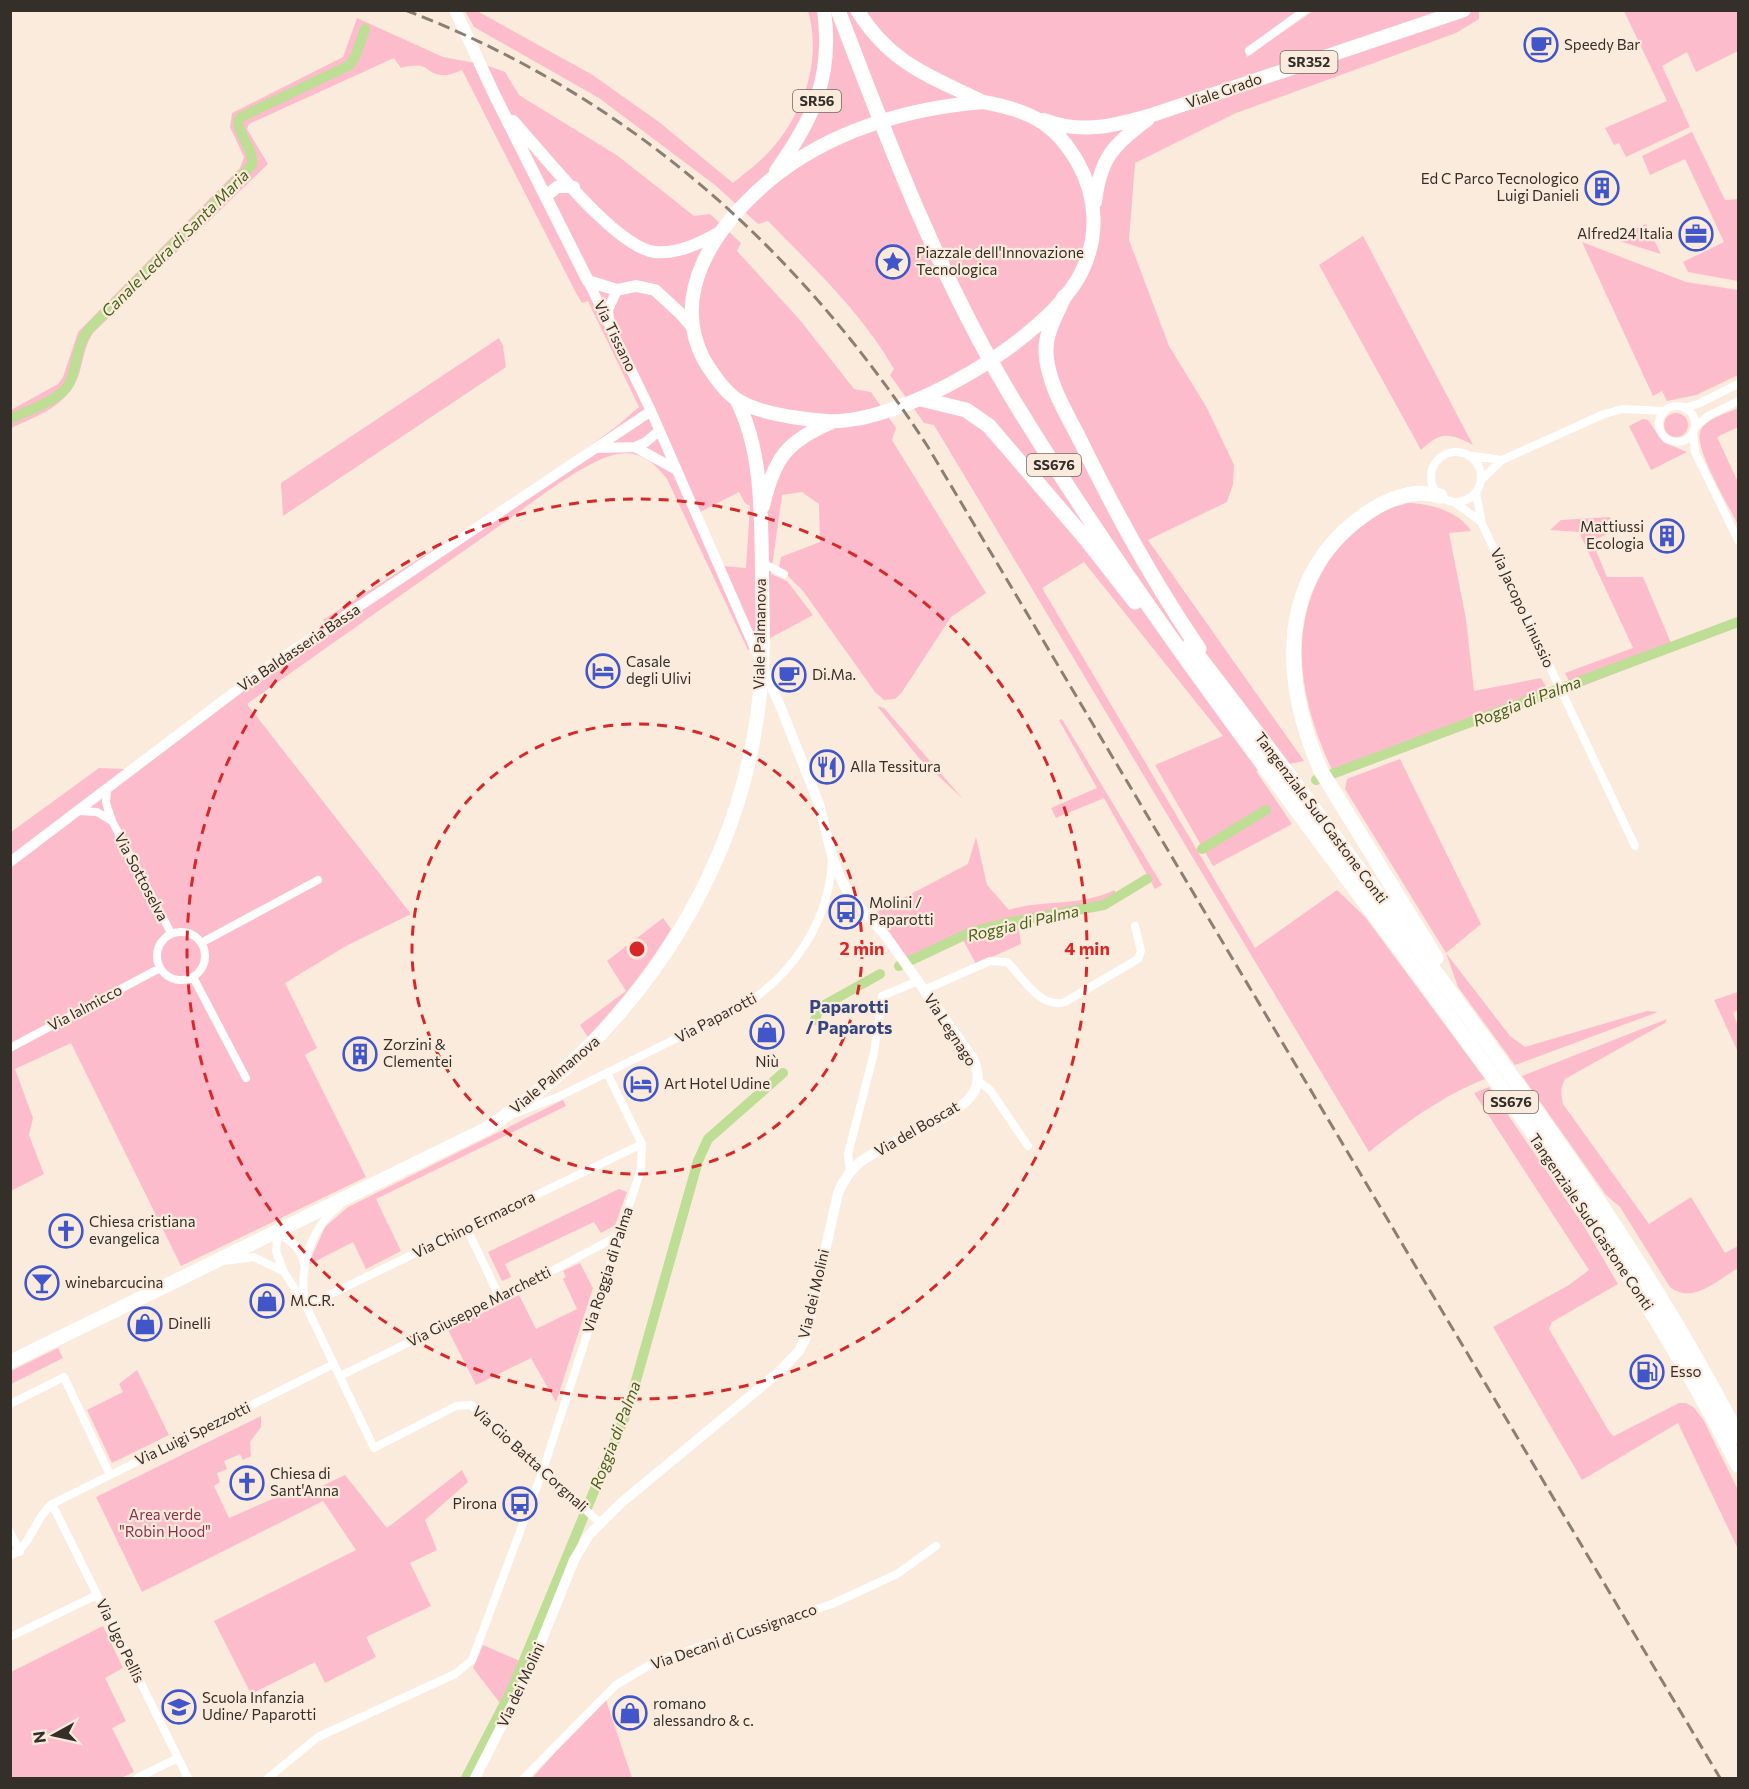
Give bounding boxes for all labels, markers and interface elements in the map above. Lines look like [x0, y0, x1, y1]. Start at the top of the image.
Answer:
cafe icon: Speedy Bar [1523, 27, 1559, 63]
place label: Speedy Bar [1564, 35, 1640, 53]
road number: SR352 [1280, 51, 1338, 73]
street label: Viale Grado [1183, 69, 1264, 111]
road number: SR56 [793, 90, 841, 112]
water label: Canale Ledra di Santa Maria [97, 165, 252, 320]
place label: Ed C Parco Tecnologico Luigi Danieli [1421, 169, 1579, 204]
building icon: Ed C Parco Tecnologico Luigi Danieli [1584, 170, 1620, 206]
office icon: Alfred24 Italia [1678, 216, 1714, 252]
place label: Alfred24 Italia [1577, 224, 1673, 242]
place label: Piazzale dell'Innovazione Tecnologica [916, 243, 1084, 278]
place icon: Piazzale dell'Innovazione Tecnologica [875, 244, 911, 280]
street label: Via Tissano [591, 297, 641, 374]
road number: SS676 [1027, 454, 1081, 476]
place label: Mattiussi Ecologia [1580, 517, 1644, 552]
building icon: Mattiussi Ecologia [1649, 518, 1685, 554]
street label: Via Jacopo Linussio [1487, 545, 1559, 670]
street label: Viale Palmanova [749, 578, 769, 690]
street label: Via Baldasseria Bassa [234, 599, 363, 695]
place label: Casale degli Ulivi [626, 652, 691, 687]
hotel icon: Casale degli Ulivi [585, 653, 621, 689]
cafe icon: Di.Ma. [771, 657, 807, 693]
place label: Di.Ma. [812, 665, 856, 683]
water label: Roggia di Palma [1470, 671, 1583, 730]
street label: Tangenziale Sud Gastone Conti [1252, 728, 1392, 906]
restaurant icon: Alla Tessitura [809, 749, 845, 785]
place label: Alla Tessitura [850, 757, 941, 775]
street label: Via Sottoselva [111, 829, 173, 924]
place label: Molini / Paparotti [869, 893, 934, 928]
bus stop icon: Molini / Paparotti [828, 894, 864, 930]
water label: Roggia di Palma [965, 900, 1080, 945]
text: 2 min [840, 937, 884, 959]
text: 4 min [1064, 937, 1110, 959]
centre of rings [627, 939, 647, 959]
street label: Via Ialmicco [44, 980, 125, 1034]
street label: Via Paparotti [672, 988, 759, 1046]
street label: Via Legnago [921, 990, 981, 1069]
district label: Paparotti / Paparots [806, 995, 892, 1038]
shop icon: Niù [749, 1014, 785, 1050]
street label: Viale Palmanova [506, 1032, 603, 1117]
place label: Zorzini & Clementei [383, 1035, 452, 1070]
building icon: Zorzini & Clementei [342, 1036, 378, 1072]
place label: Niù [755, 1052, 779, 1070]
hotel icon: Art Hotel Udine [623, 1066, 659, 1102]
place label: Art Hotel Udine [664, 1074, 770, 1092]
road number: SS676 [1484, 1091, 1538, 1113]
street label: Via del Boscat [871, 1097, 962, 1160]
street label: Tangenziale Sud Gastone Conti [1526, 1130, 1658, 1313]
street label: Via Chino Ermacora [409, 1187, 538, 1262]
street label: Via Roggia di Palma [578, 1204, 636, 1335]
place label: Chiesa cristiana evangelica [89, 1212, 196, 1247]
church icon: Chiesa cristiana evangelica [48, 1213, 84, 1249]
street label: Via dei Molini [794, 1247, 832, 1340]
street label: Via Giuseppe Marchetti [404, 1262, 554, 1350]
bar icon: winebarcucina [24, 1265, 60, 1301]
place label: winebarcucina [65, 1273, 163, 1291]
shop icon: M.C.R. [249, 1283, 285, 1319]
place label: M.C.R. [290, 1291, 335, 1309]
shop icon: Dinelli [127, 1306, 163, 1342]
place label: Dinelli [168, 1314, 211, 1332]
fuel station icon: Esso [1629, 1354, 1665, 1390]
place label: Esso [1670, 1362, 1701, 1380]
water label: Roggia di Palma [585, 1378, 644, 1491]
street label: Via Luigi Spezzotti [132, 1397, 253, 1469]
street label: Via Gio Batta Corgnali [469, 1402, 592, 1515]
place label: Chiesa di Sant'Anna [270, 1464, 339, 1499]
church icon: Chiesa di Sant'Anna [229, 1465, 265, 1501]
bus stop icon: Pirona [502, 1486, 538, 1522]
place label: Pirona [453, 1494, 497, 1512]
park label: Area verde "Robin Hood" [119, 1505, 211, 1540]
street label: Via Ugo Pellis [93, 1596, 149, 1686]
street label: Via Decani di Cussignacco [648, 1599, 819, 1673]
street label: Via dei Molini [493, 1639, 548, 1730]
place label: Scuola Infanzia Udine/ Paparotti [202, 1688, 316, 1723]
school or university icon: Scuola Infanzia Udine/ Paparotti [161, 1689, 197, 1725]
place label: romano alessandro & c. [653, 1694, 754, 1729]
shop icon: romano alessandro & c. [612, 1695, 648, 1731]
north arrow [24, 1705, 84, 1765]
text: N [28, 1730, 49, 1744]

